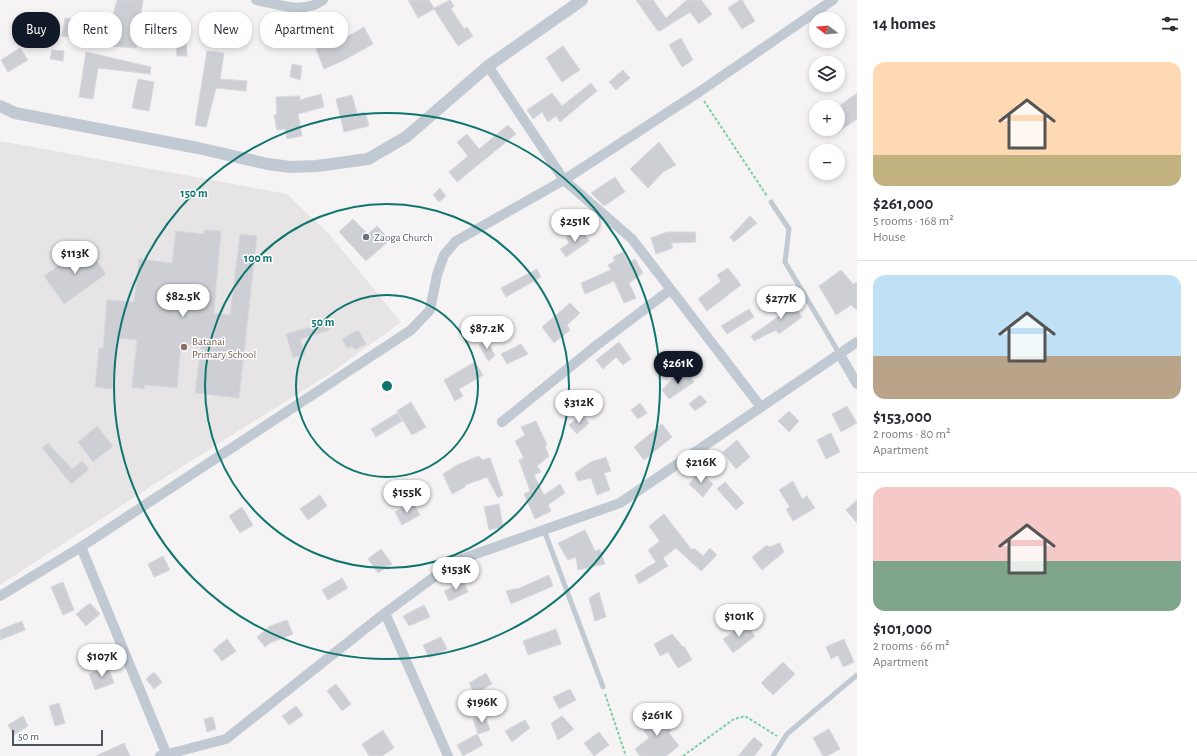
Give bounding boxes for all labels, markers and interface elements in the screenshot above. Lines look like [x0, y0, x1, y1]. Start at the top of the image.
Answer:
chip: Buy [12, 12, 60, 48]
chip: Rent [68, 12, 122, 48]
chip: Filters [130, 12, 191, 48]
chip: New [199, 12, 252, 48]
chip: Apartment [260, 12, 348, 48]
north arrow [809, 12, 845, 48]
map controls [809, 12, 845, 180]
icon: filters [1159, 13, 1181, 35]
text: 14 homes [873, 15, 936, 32]
button: layers [809, 56, 845, 92]
icon: home [991, 88, 1063, 160]
button: + [809, 100, 845, 136]
button: − [809, 144, 845, 180]
text: 150 m [180, 187, 208, 199]
text: $261,000 [873, 195, 933, 212]
pin: $251K [547, 209, 603, 243]
text: $251K [560, 215, 590, 228]
text: 5 rooms · 168 m² [873, 215, 954, 228]
text: House [873, 231, 905, 244]
marker: Zaoga Church [361, 232, 371, 242]
place label: Zaoga Church [374, 232, 433, 243]
pin: $113K [47, 241, 103, 275]
text: $113K [61, 247, 89, 260]
text: 100 m [244, 252, 272, 264]
pin: $82.5K [150, 284, 216, 318]
pin: $277K [753, 286, 809, 320]
text: $82.5K [166, 290, 200, 303]
text: $277K [766, 292, 796, 305]
icon: home [991, 301, 1063, 373]
text: 50 m [312, 316, 335, 328]
pin: $87.2K [454, 316, 520, 350]
text: $87.2K [470, 322, 504, 335]
place label: Batanai Primary School [192, 336, 256, 360]
marker: Batanai Primary School [179, 342, 189, 352]
pin: $261K [650, 351, 706, 385]
text: $261K [663, 357, 693, 370]
centre of rings [380, 379, 394, 393]
pin: $312K [551, 390, 607, 424]
text: $312K [564, 396, 594, 409]
text: $153,000 [873, 408, 932, 425]
text: 2 rooms · 80 m² [873, 428, 950, 441]
text: Apartment [873, 444, 928, 457]
pin: $216K [673, 450, 729, 484]
text: $216K [686, 456, 716, 469]
pin: $155K [379, 480, 435, 514]
text: $155K [392, 486, 422, 499]
icon: home [991, 513, 1063, 585]
pin: $153K [428, 557, 484, 591]
text: $153K [441, 563, 471, 576]
pin: $101K [711, 604, 767, 638]
text: $101K [724, 610, 754, 623]
text: $101,000 [873, 620, 932, 637]
text: 2 rooms · 66 m² [873, 640, 950, 653]
pin: $107K [74, 644, 130, 678]
text: $107K [87, 650, 117, 663]
text: Apartment [873, 656, 928, 669]
pin: $196K [454, 690, 510, 724]
text: $196K [467, 696, 497, 709]
pin: $261K [629, 703, 685, 737]
text: $261K [642, 709, 672, 722]
scale bar [12, 728, 103, 747]
text: 50 m [18, 731, 39, 742]

